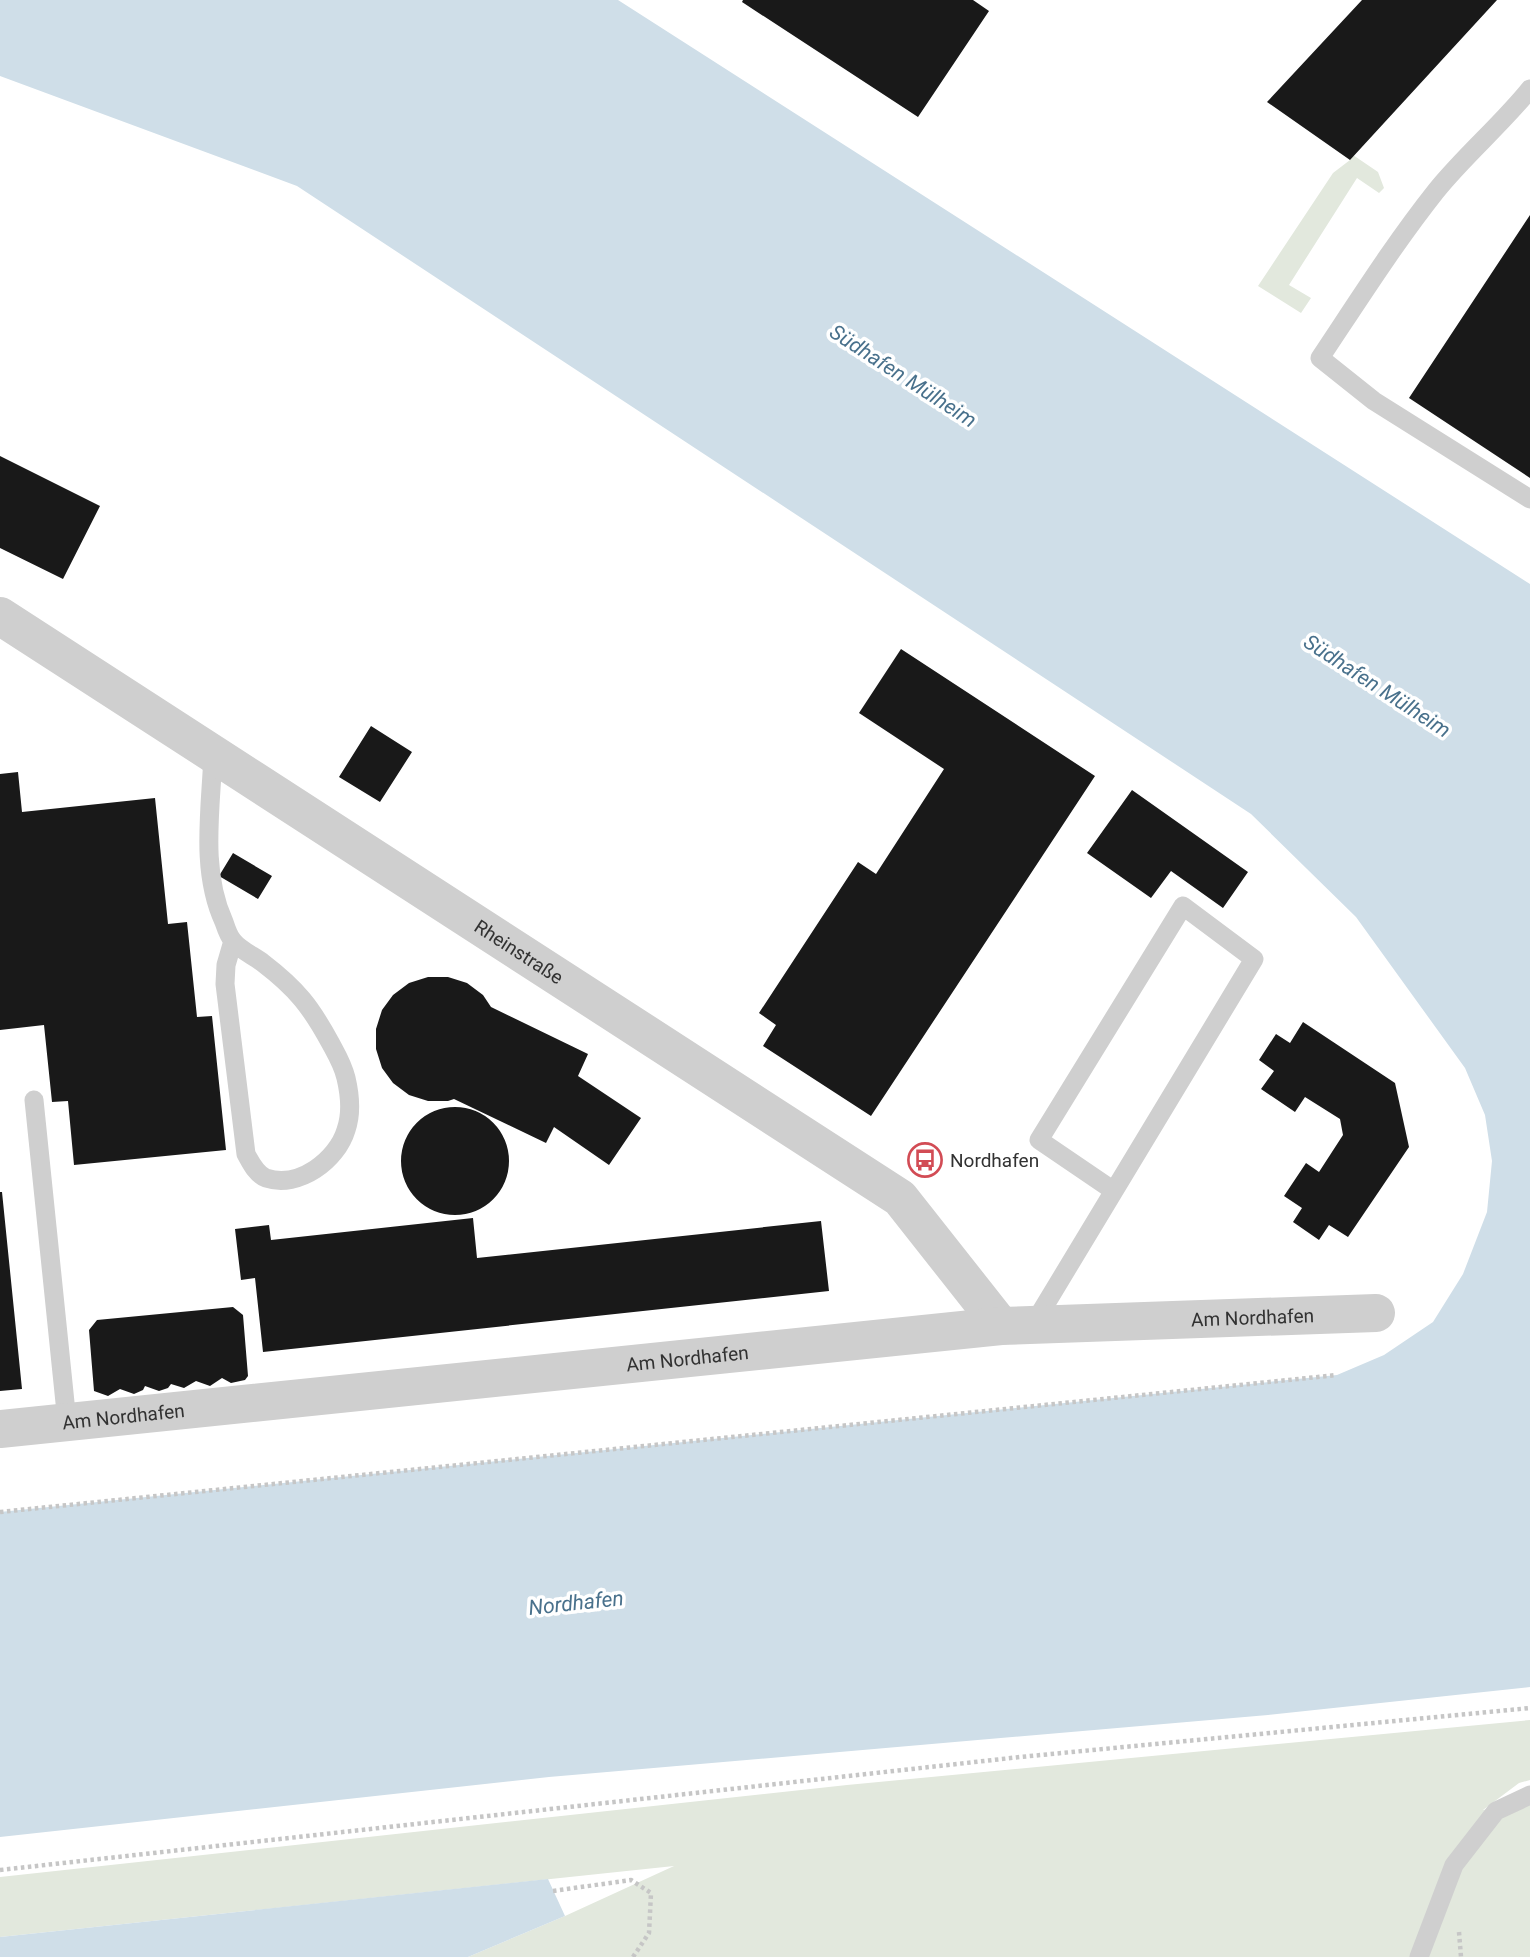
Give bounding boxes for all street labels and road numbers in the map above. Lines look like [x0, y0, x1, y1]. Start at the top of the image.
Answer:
street label: Rheinstraße [470, 915, 567, 989]
street label: Am Nordhafen [1191, 1304, 1314, 1331]
street label: Am Nordhafen [625, 1341, 750, 1377]
street label: Am Nordhafen [61, 1399, 186, 1435]

